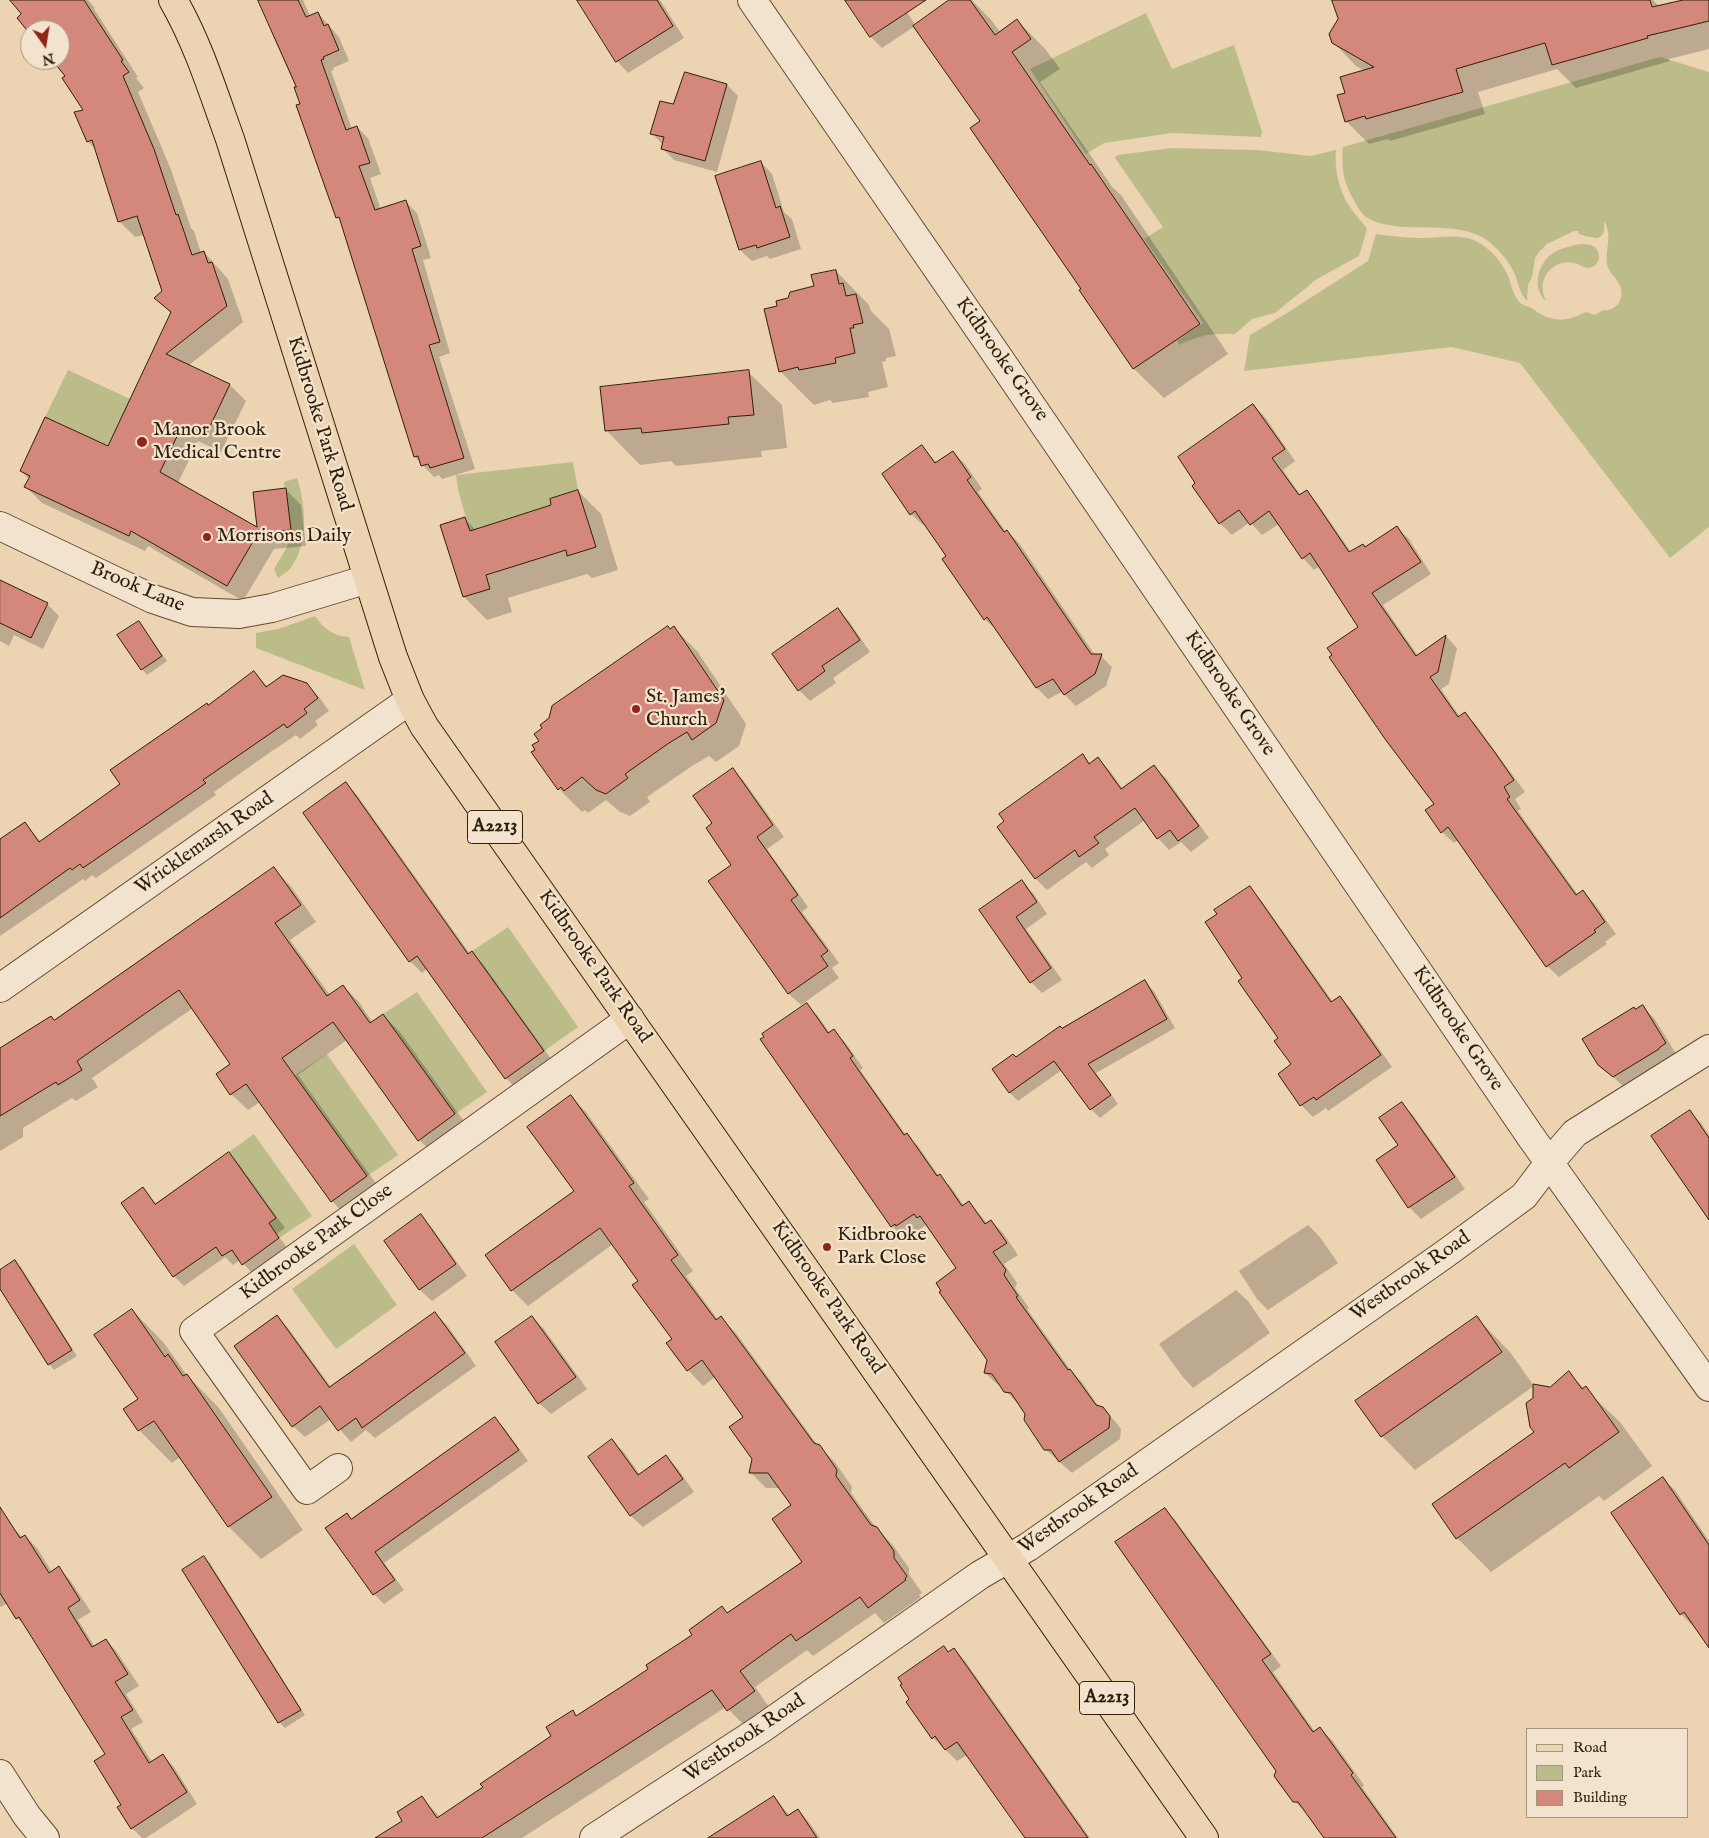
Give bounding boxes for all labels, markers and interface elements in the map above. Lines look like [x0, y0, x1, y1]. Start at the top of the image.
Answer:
north arrow [20, 20, 70, 70]
text: N [40, 49, 56, 69]
street label: Kidbrooke Grove [949, 293, 1053, 427]
street label: Kidbrooke Park Road [281, 334, 357, 514]
place label: Manor Brook Medical Centre [153, 419, 281, 466]
marker: Manor Brook Medical Centre [135, 435, 149, 449]
place label: Morrisons Daily [217, 525, 351, 549]
marker: Morrisons Daily [201, 531, 213, 543]
street label: Brook Lane [86, 557, 188, 619]
street label: Kidbrooke Grove [1178, 627, 1280, 761]
place label: St. James' Church [646, 686, 725, 733]
marker: St. James' Church [630, 703, 642, 715]
street label: Wricklemarsh Road [131, 787, 279, 901]
road number: A2213 [468, 810, 522, 844]
street label: Kidbrooke Park Road [532, 886, 656, 1048]
street label: Kidbrooke Grove [1406, 962, 1508, 1096]
street label: Kidbrooke Park Close [236, 1180, 398, 1306]
street label: Kidbrooke Park Road [765, 1217, 889, 1379]
place label: Kidbrooke Park Close [837, 1224, 927, 1271]
street label: Westbrook Road [1346, 1227, 1476, 1327]
marker: Kidbrooke Park Close [821, 1241, 833, 1253]
street label: Westbrook Road [1014, 1460, 1144, 1560]
road number: A2213 [1080, 1682, 1134, 1715]
street label: Westbrook Road [680, 1690, 810, 1788]
legend [1526, 1728, 1689, 1818]
text: Road [1573, 1738, 1607, 1757]
text: Park [1573, 1763, 1602, 1782]
text: Building [1573, 1788, 1627, 1807]

